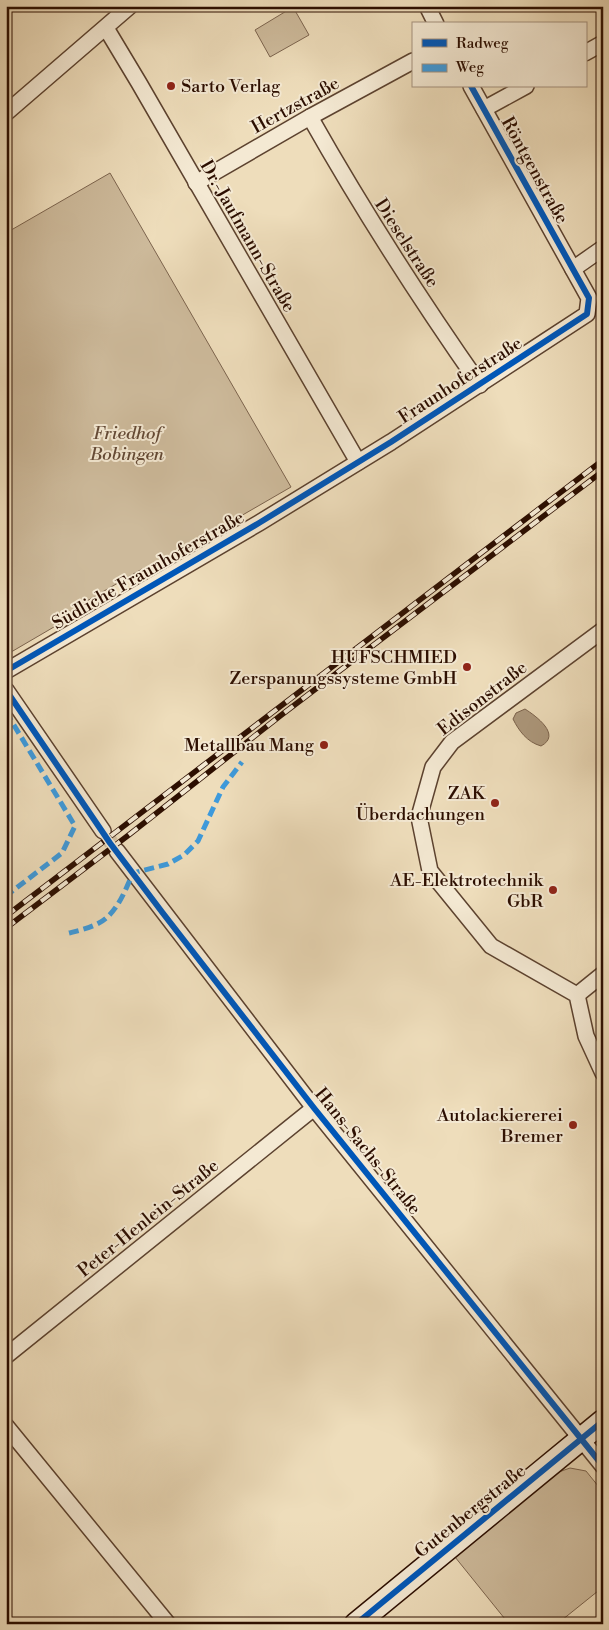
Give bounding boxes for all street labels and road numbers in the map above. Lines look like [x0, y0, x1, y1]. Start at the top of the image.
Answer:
street label: Hertzstraße [247, 72, 343, 139]
street label: Röntgenstraße [496, 113, 573, 228]
street label: Dr.-Jaufmann-Straße [195, 156, 300, 316]
street label: Dieselstraße [369, 194, 444, 292]
street label: Fraunhoferstraße [394, 332, 527, 429]
street label: Südliche Fraunhoferstraße [48, 506, 248, 635]
street label: Edisonstraße [433, 656, 532, 741]
street label: Hans-Sachs-Straße [309, 1083, 426, 1220]
street label: Peter-Henlein-Straße [73, 1154, 224, 1282]
street label: Gutenbergstraße [410, 1460, 531, 1563]

